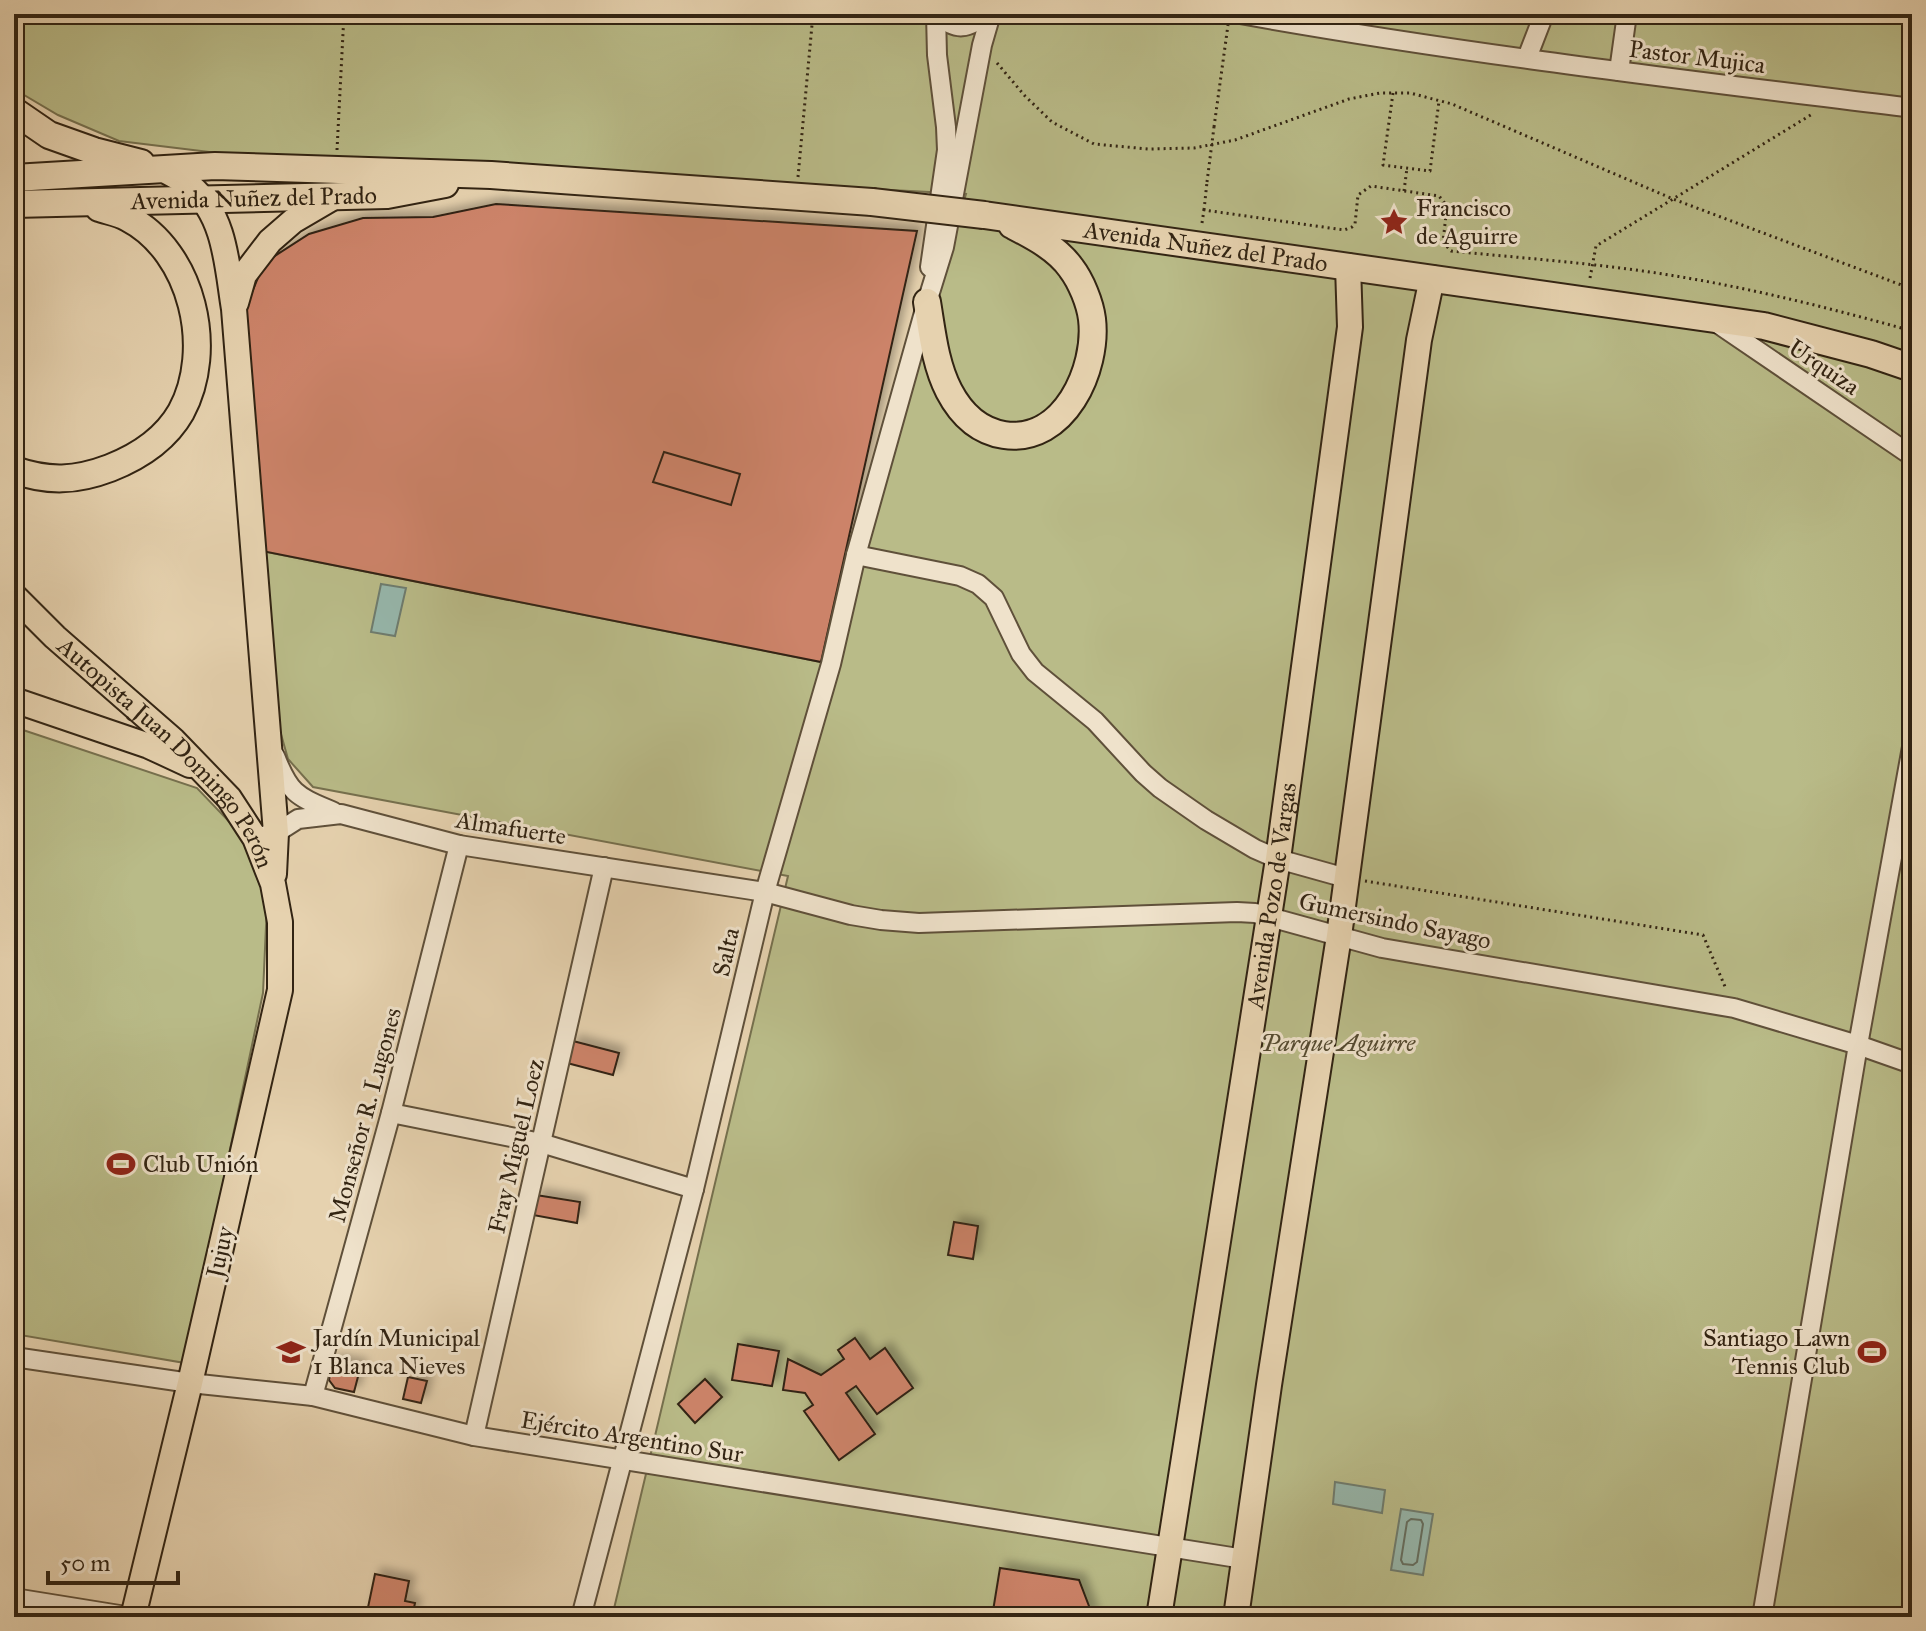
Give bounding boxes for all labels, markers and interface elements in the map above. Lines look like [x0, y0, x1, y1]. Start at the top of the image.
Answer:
street label: Pastor Mujica [1627, 34, 1768, 80]
street label: Avenida Nuñez del Prado [130, 180, 377, 216]
place label: Francisco de Aguirre [1416, 193, 1518, 251]
place icon: Francisco de Aguirre [1379, 207, 1409, 237]
street label: Avenida Nuñez del Prado [1081, 214, 1330, 279]
street label: Urquiza [1783, 332, 1866, 402]
street label: Autopista Juan Domingo Perón [50, 630, 280, 872]
street label: Avenida Pozo de Vargas [1240, 781, 1303, 1012]
street label: Almafuerte [453, 804, 568, 852]
street label: Gumersindo Sayago [1296, 886, 1494, 956]
street label: Salta [706, 924, 746, 979]
street label: Monseñor R. Lugones [322, 1004, 408, 1226]
park label: Parque Aguirre [1261, 1028, 1416, 1058]
street label: Fray Miguel Loez [481, 1056, 551, 1236]
sports icon: Club Unión [106, 1149, 136, 1179]
place label: Club Unión [143, 1149, 258, 1179]
street label: Jujuy [199, 1223, 241, 1283]
place label: Jardín Municipal 1 Blanca Nieves [310, 1323, 481, 1381]
place label: Santiago Lawn Tennis Club [1703, 1323, 1850, 1381]
school or university icon: Jardín Municipal 1 Blanca Nieves [276, 1337, 306, 1367]
sports icon: Santiago Lawn Tennis Club [1857, 1337, 1887, 1367]
street label: Ejército Argentino Sur [519, 1405, 745, 1469]
scale bar [48, 1535, 178, 1585]
text: 50 m [60, 1548, 110, 1578]

